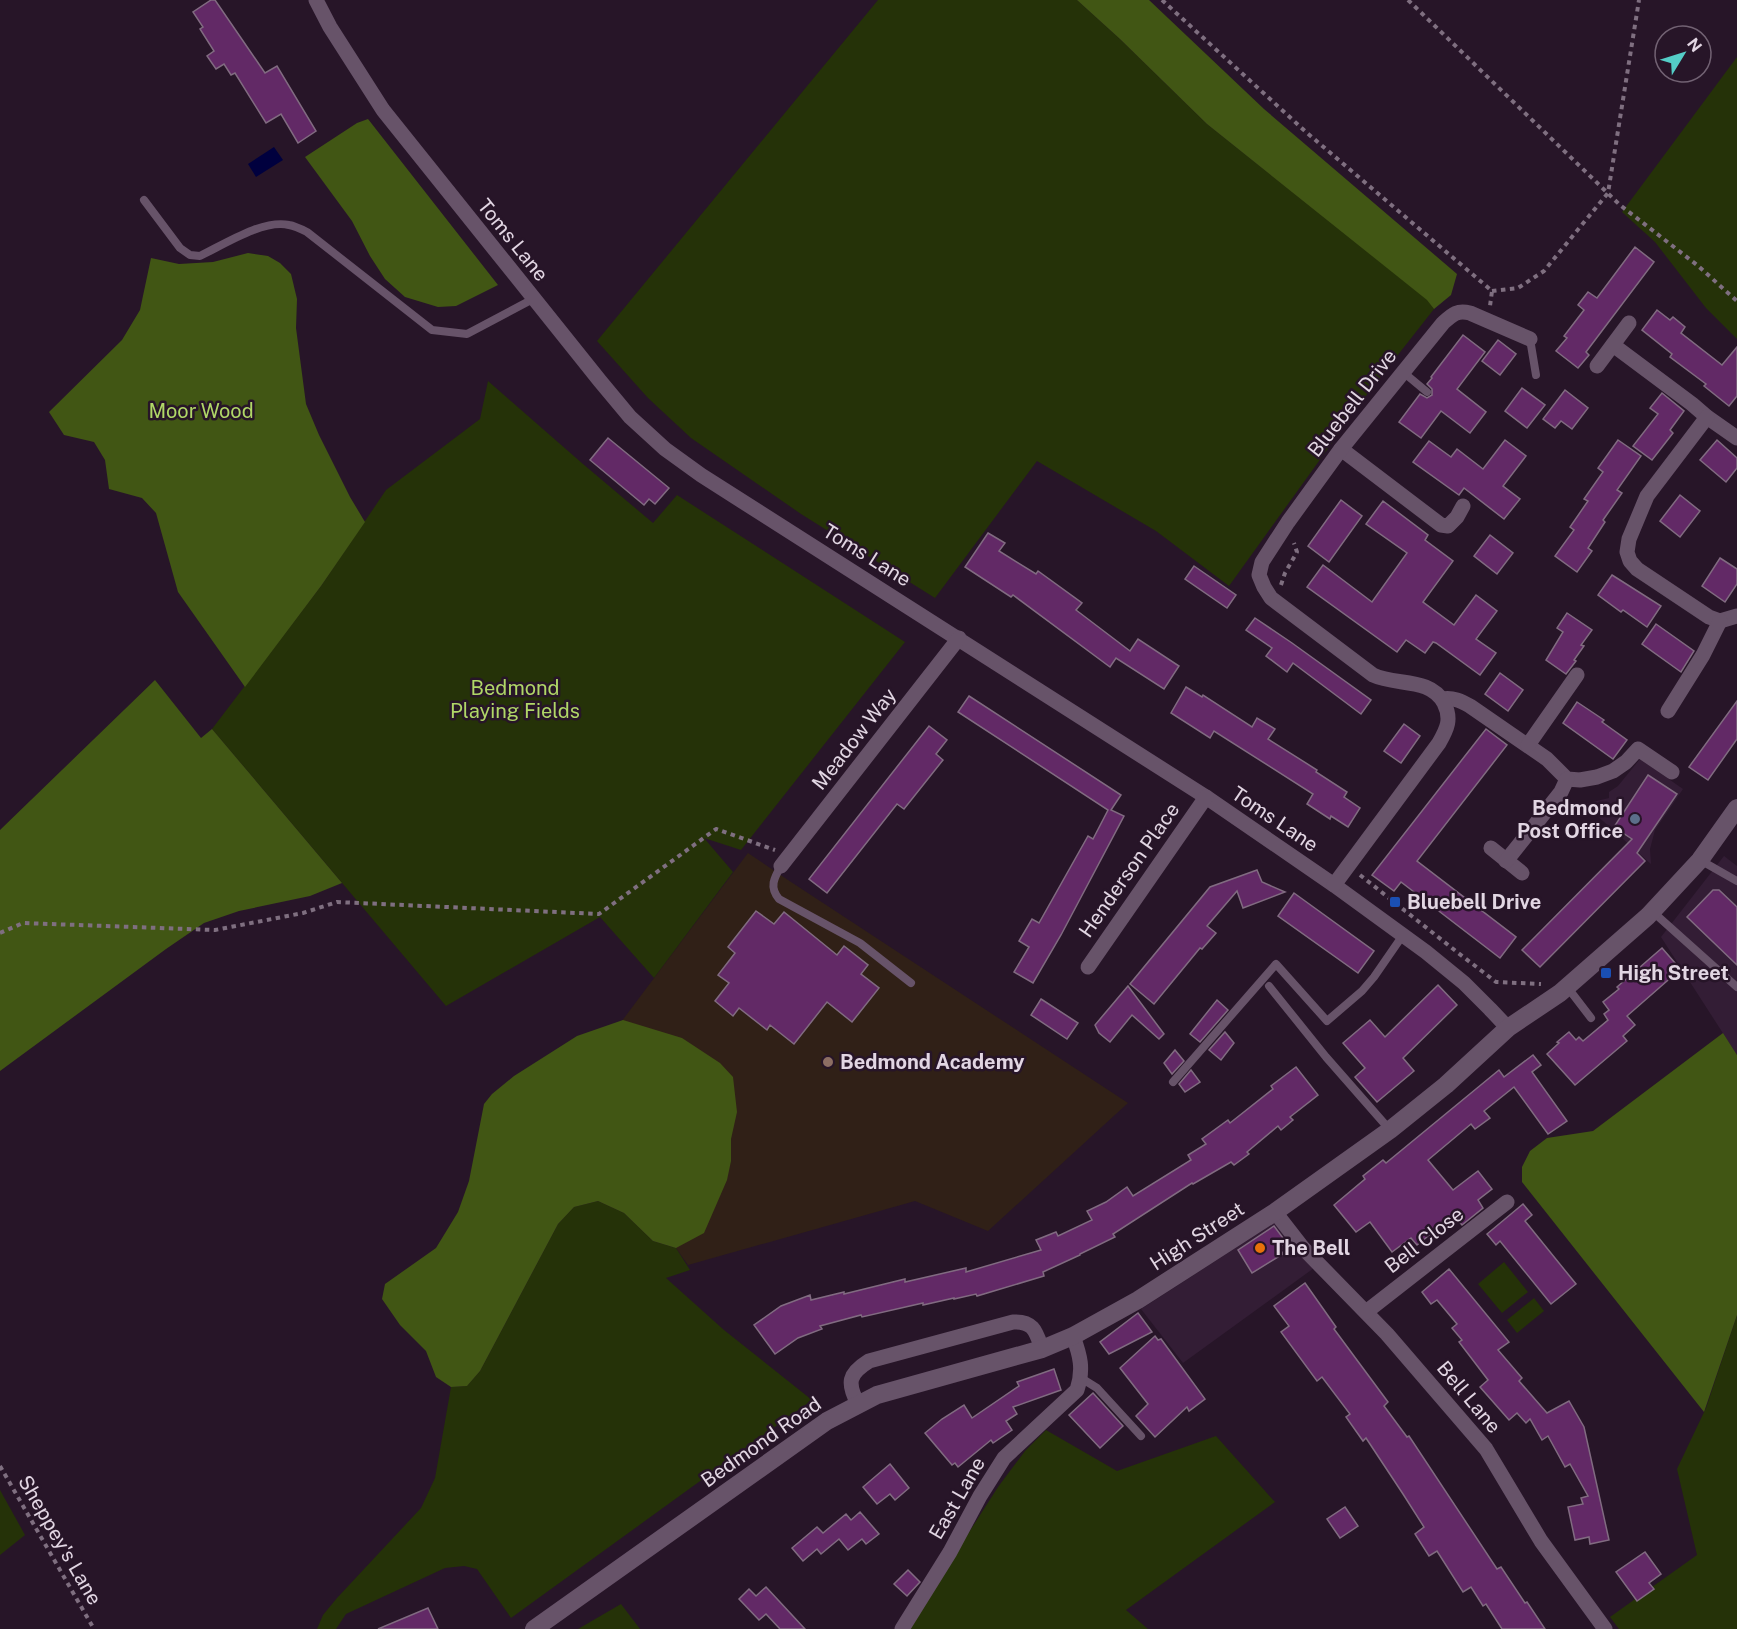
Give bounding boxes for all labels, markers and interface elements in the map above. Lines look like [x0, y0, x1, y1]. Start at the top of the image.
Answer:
north arrow [1653, 24, 1713, 84]
text: N [1683, 34, 1706, 56]
street label: Toms Lane [473, 194, 553, 286]
street label: Bluebell Drive [1303, 344, 1401, 462]
park label: Moor Wood [148, 399, 254, 423]
street label: Toms Lane [819, 519, 915, 591]
park label: Bedmond Playing Fields [450, 676, 580, 723]
street label: Meadow Way [807, 683, 901, 795]
street label: Toms Lane [1227, 781, 1323, 857]
place label: Bedmond Post Office [1517, 796, 1623, 843]
street label: Henderson Place [1074, 798, 1184, 942]
marker: Bedmond Post Office [1628, 812, 1642, 826]
place label: Bluebell Drive [1407, 890, 1541, 914]
marker: Bluebell Drive [1388, 895, 1402, 909]
place label: High Street [1618, 961, 1729, 985]
marker: High Street [1599, 966, 1613, 980]
place label: Bedmond Academy [840, 1050, 1024, 1074]
marker: Bedmond Academy [821, 1055, 835, 1069]
street label: High Street [1145, 1197, 1249, 1275]
street label: Bell Close [1380, 1202, 1468, 1278]
place label: The Bell [1272, 1236, 1350, 1260]
marker: The Bell [1253, 1241, 1267, 1255]
street label: Bell Lane [1432, 1356, 1506, 1438]
street label: Bedmond Road [696, 1392, 826, 1492]
street label: East Lane [924, 1453, 990, 1543]
street label: Sheppey's Lane [13, 1471, 107, 1609]

